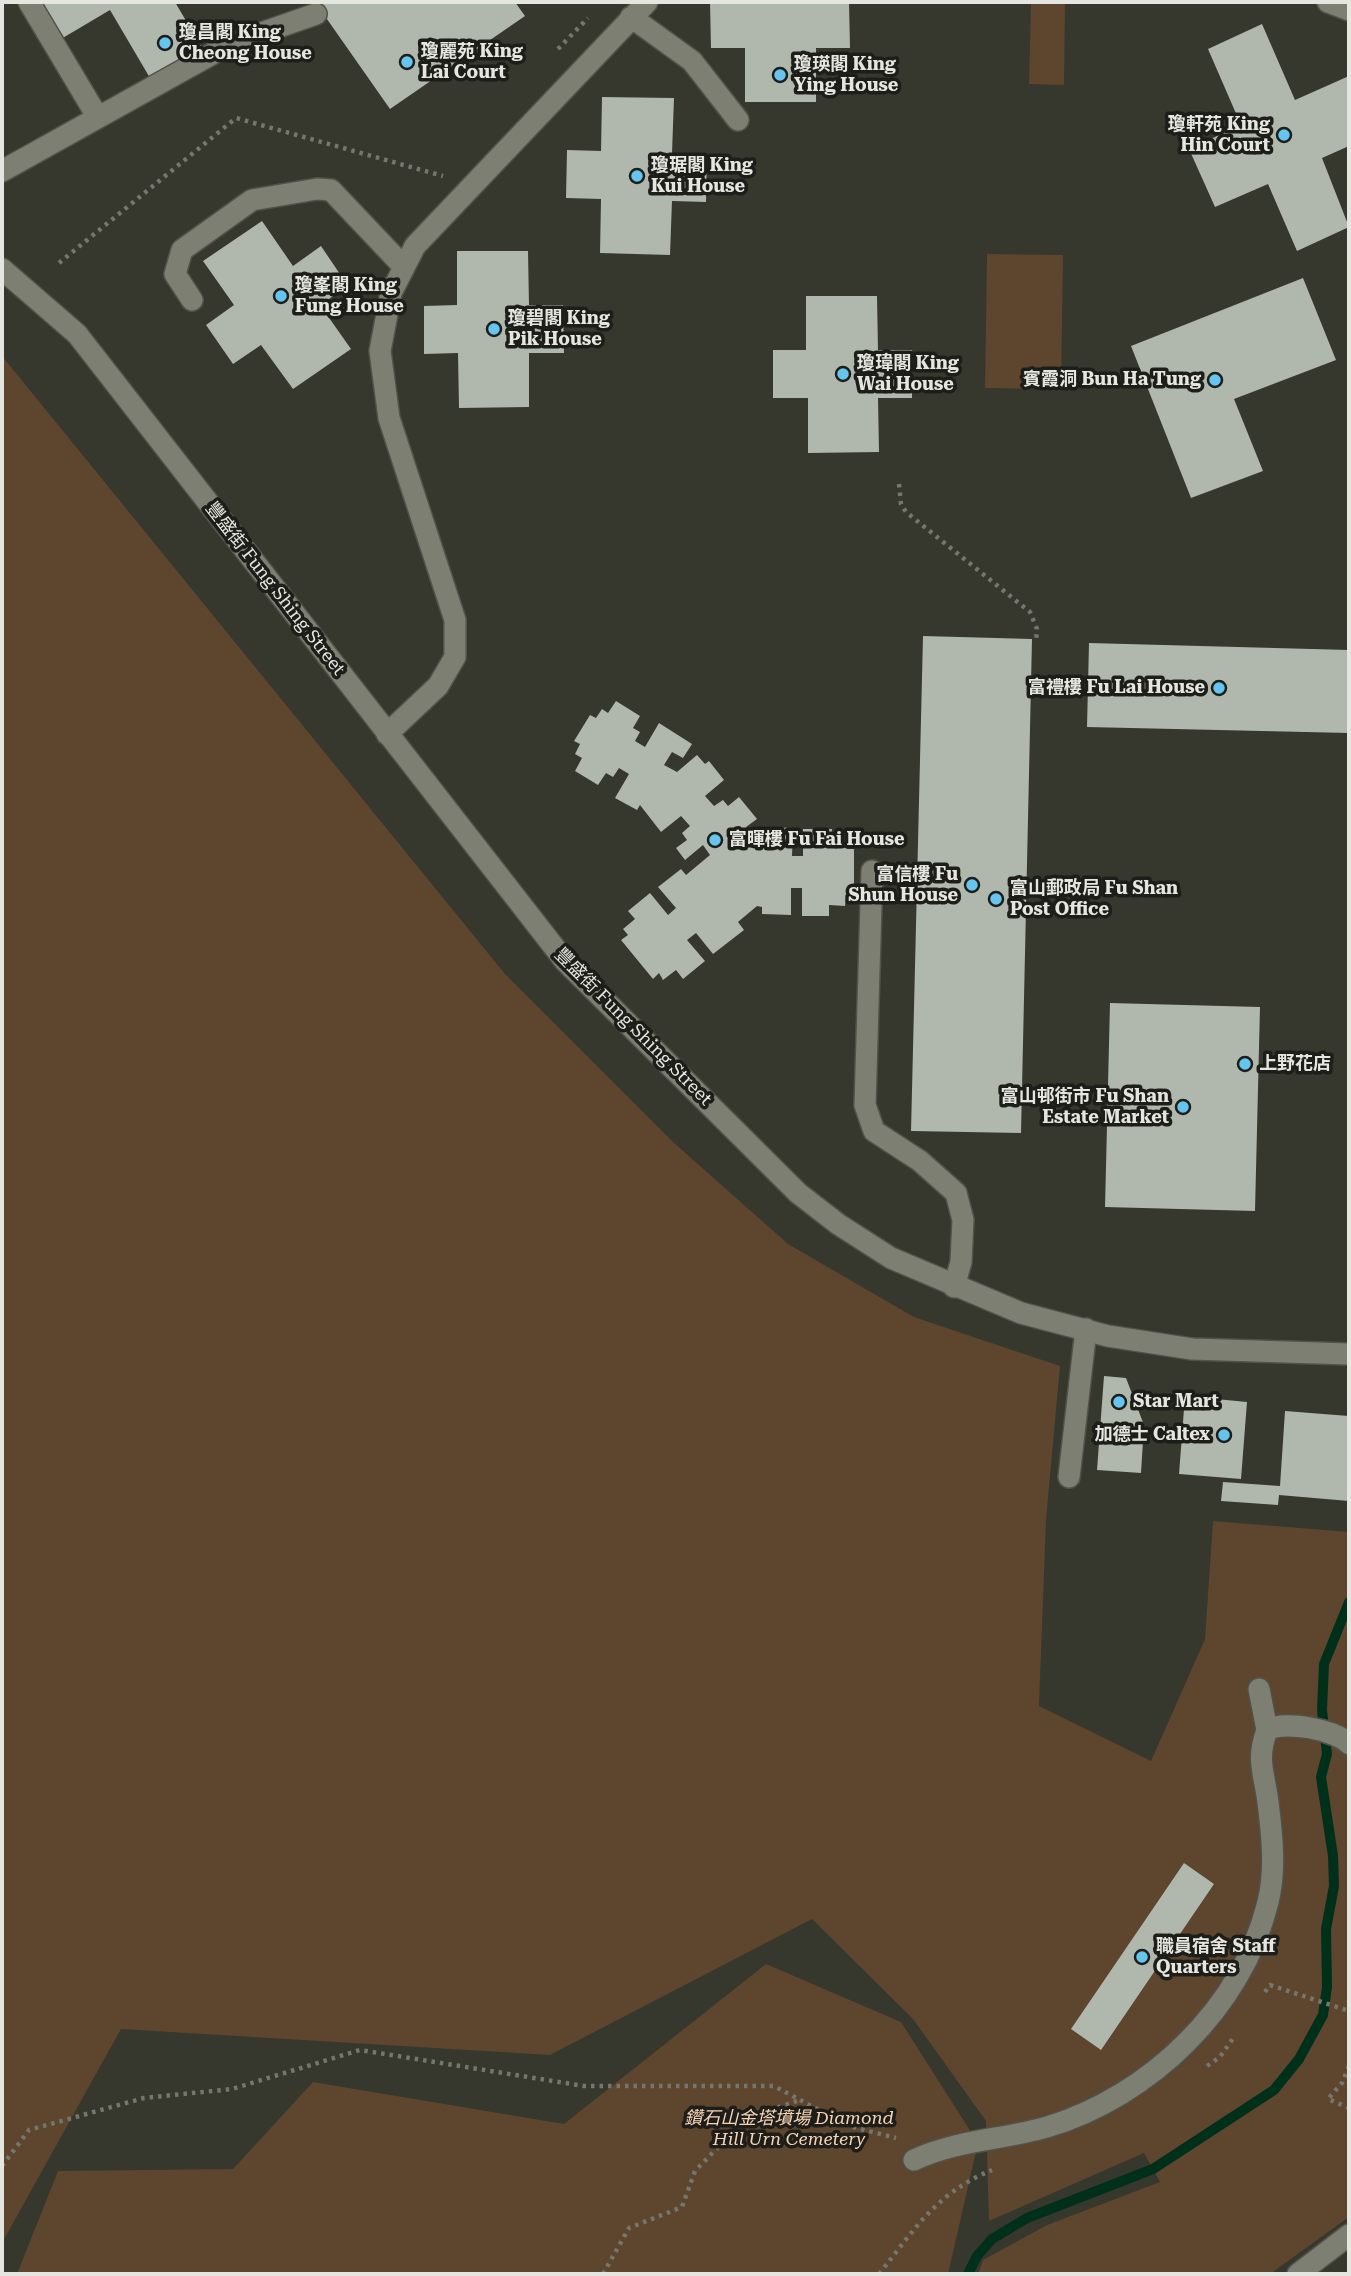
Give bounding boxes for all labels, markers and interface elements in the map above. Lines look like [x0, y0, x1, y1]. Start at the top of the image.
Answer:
place label: 瓊昌閣 King Cheong House [179, 22, 312, 64]
marker: 瓊昌閣 King Cheong House [157, 35, 173, 51]
place label: 瓊麗苑 King Lai Court [421, 41, 523, 84]
marker: 瓊麗苑 King Lai Court [399, 54, 415, 70]
place label: 瓊瑛閣 King Ying House [794, 54, 898, 96]
marker: 瓊瑛閣 King Ying House [772, 67, 788, 83]
place label: 瓊軒苑 King Hin Court [1168, 114, 1270, 156]
marker: 瓊軒苑 King Hin Court [1276, 127, 1292, 143]
place label: 瓊琚閣 King Kui House [651, 155, 753, 198]
marker: 瓊琚閣 King Kui House [629, 168, 645, 184]
place label: 瓊峯閣 King Fung House [295, 275, 404, 318]
marker: 瓊峯閣 King Fung House [273, 288, 289, 304]
place label: 瓊碧閣 King Pik House [508, 308, 610, 350]
marker: 瓊碧閣 King Pik House [486, 321, 502, 337]
place label: 瓊瑋閣 King Wai House [857, 353, 959, 396]
marker: 瓊瑋閣 King Wai House [835, 366, 851, 382]
place label: 賓霞洞 Bun Ha Tung [1023, 369, 1201, 391]
marker: 賓霞洞 Bun Ha Tung [1207, 372, 1223, 388]
street label: 豐盛街 Fung Shing Street [201, 498, 349, 680]
place label: 富禮樓 Fu Lai House [1028, 677, 1205, 699]
marker: 富禮樓 Fu Lai House [1211, 680, 1227, 696]
place label: 富暉樓 Fu Fai House [729, 829, 904, 851]
marker: 富暉樓 Fu Fai House [707, 832, 723, 848]
place label: 富信樓 Fu Shun House [848, 864, 958, 906]
marker: 富信樓 Fu Shun House [964, 877, 980, 893]
place label: 富山郵政局 Fu Shan Post Office [1010, 878, 1178, 920]
marker: 富山郵政局 Fu Shan Post Office [988, 891, 1004, 907]
street label: 豐盛街 Fung Shing Street [550, 944, 716, 1110]
place label: 上野花店 [1259, 1053, 1331, 1075]
marker: 上野花店 [1237, 1056, 1253, 1072]
place label: 富山邨街市 Fu Shan Estate Market [1001, 1086, 1169, 1128]
marker: 富山邨街市 Fu Shan Estate Market [1175, 1099, 1191, 1115]
place label: Star Mart [1133, 1391, 1219, 1413]
marker: Star Mart [1111, 1394, 1127, 1410]
place label: 加德士 Caltex [1094, 1424, 1210, 1446]
marker: 加德士 Caltex [1216, 1427, 1232, 1443]
place label: 職員宿舍 Staff Quarters [1156, 1936, 1276, 1979]
marker: 職員宿舍 Staff Quarters [1134, 1949, 1150, 1965]
park label: 鑽石山金塔墳場 Diamond Hill Urn Cemetery [684, 2108, 894, 2150]

